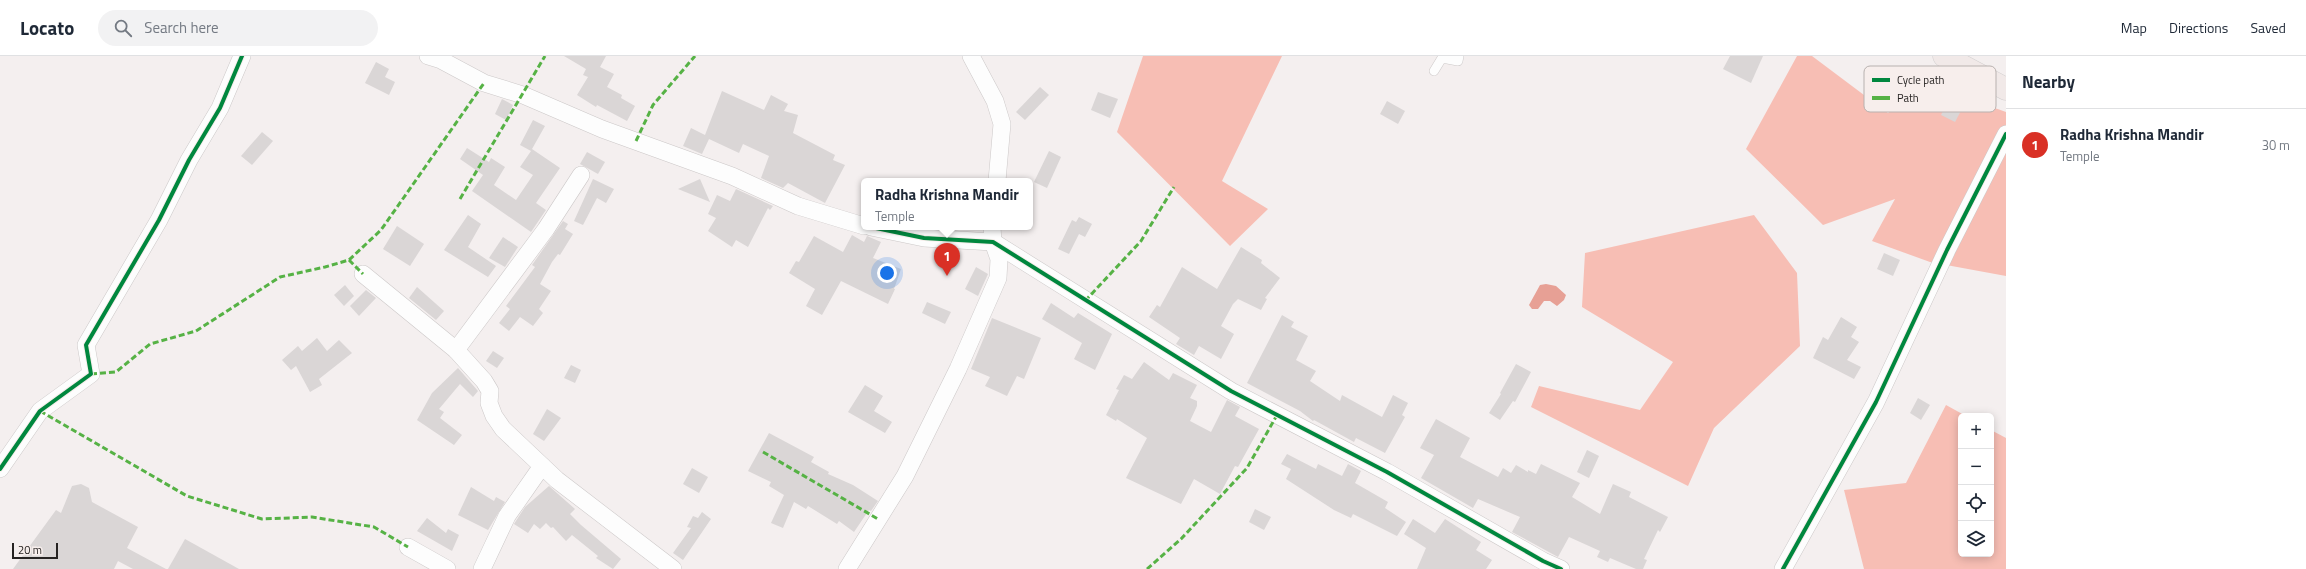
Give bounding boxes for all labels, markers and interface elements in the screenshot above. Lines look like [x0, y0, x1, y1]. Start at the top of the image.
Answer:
search box [98, 10, 378, 46]
text: Locato [20, 13, 74, 42]
text: Search here [144, 16, 219, 39]
icon: search [112, 17, 134, 39]
text: Map [2121, 17, 2147, 38]
text: Directions [2169, 17, 2228, 38]
text: Saved [2250, 17, 2286, 38]
legend [1864, 66, 1996, 112]
text: Nearby [2022, 69, 2075, 95]
text: Cycle path [1897, 72, 1945, 88]
text: Path [1897, 90, 1919, 106]
text: Radha Krishna Mandir [2060, 123, 2204, 146]
text: 1 [2031, 135, 2039, 155]
text: 30 m [2262, 135, 2290, 155]
text: Temple [2060, 146, 2100, 166]
popup [861, 178, 1033, 230]
text: Radha Krishna Mandir [875, 183, 1019, 206]
text: Temple [875, 206, 915, 226]
pin: 1 [934, 243, 960, 276]
your location [877, 263, 897, 283]
map controls [1958, 413, 1994, 557]
button: + [1958, 413, 1994, 449]
button: − [1958, 449, 1994, 485]
button: locate [1958, 485, 1994, 521]
button: layers [1958, 521, 1994, 557]
scale bar [12, 541, 58, 560]
text: 20 m [18, 542, 42, 558]

